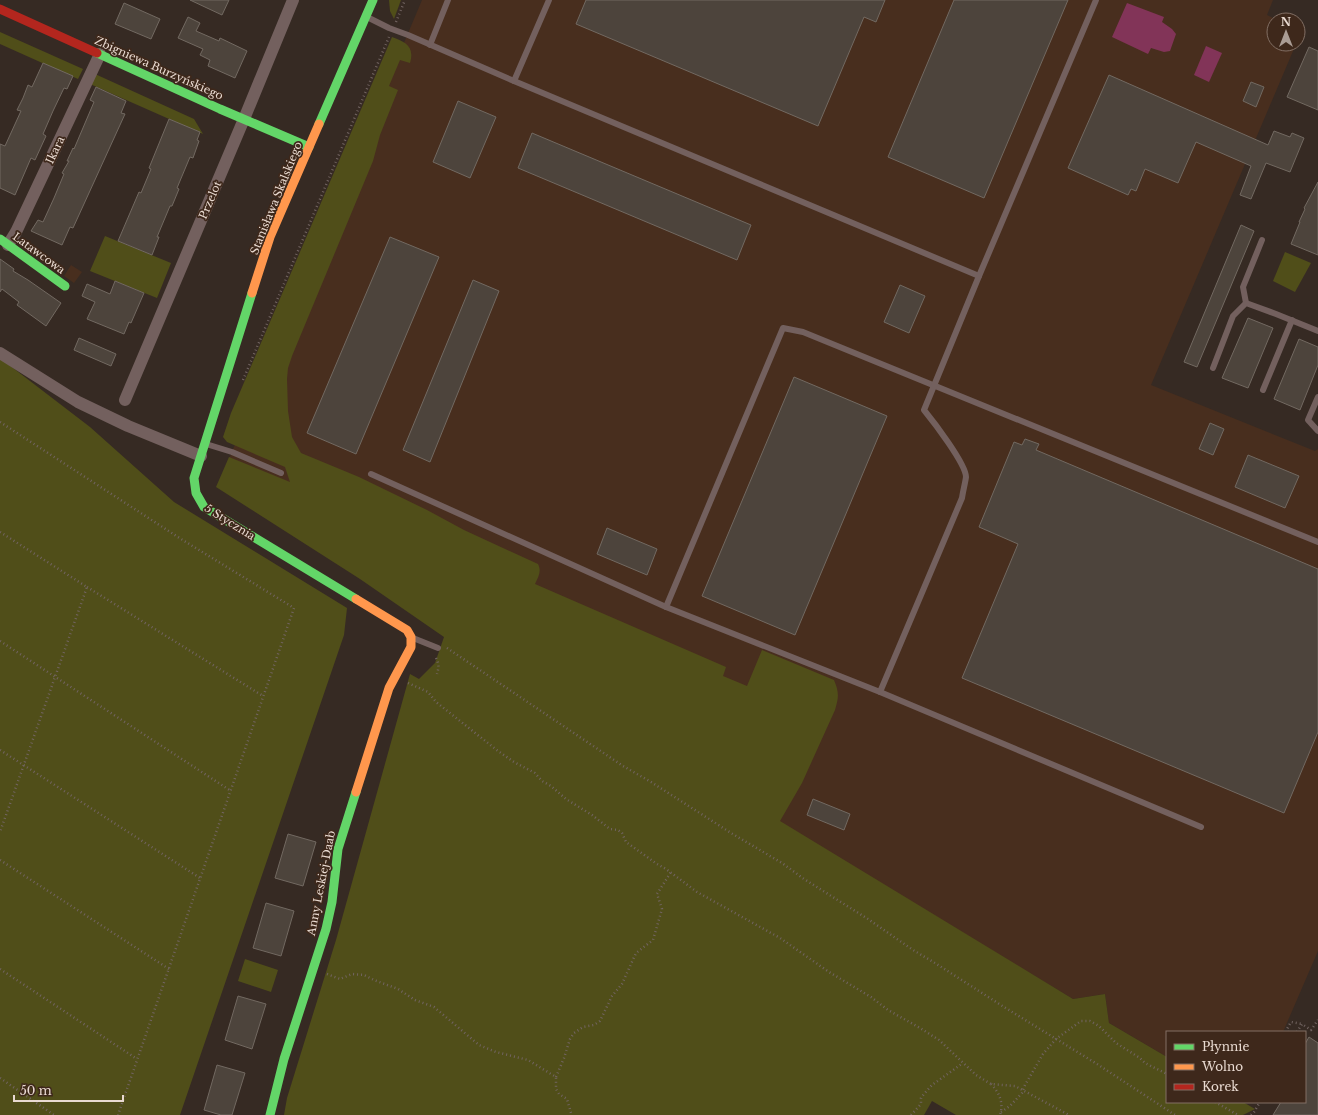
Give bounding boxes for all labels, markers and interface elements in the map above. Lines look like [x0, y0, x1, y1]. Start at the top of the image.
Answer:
north arrow [1266, 12, 1306, 52]
text: N [1281, 15, 1292, 29]
street label: Zbigniewa Burzyńskiego [93, 33, 225, 103]
street label: Ikara [43, 133, 68, 166]
street label: Stanisława Skalskiego [247, 139, 305, 257]
street label: Przelot [196, 178, 225, 221]
street label: Latawcowa [10, 229, 69, 277]
street label: 5 Stycznia [202, 501, 259, 543]
street label: Anny Leskiej-Daab [304, 829, 338, 938]
legend [1166, 1031, 1306, 1103]
text: Płynnie [1202, 1039, 1249, 1054]
text: Wolno [1201, 1059, 1243, 1074]
scale bar [14, 1077, 123, 1103]
text: Korek [1202, 1079, 1239, 1094]
text: 50 m [20, 1083, 52, 1098]

